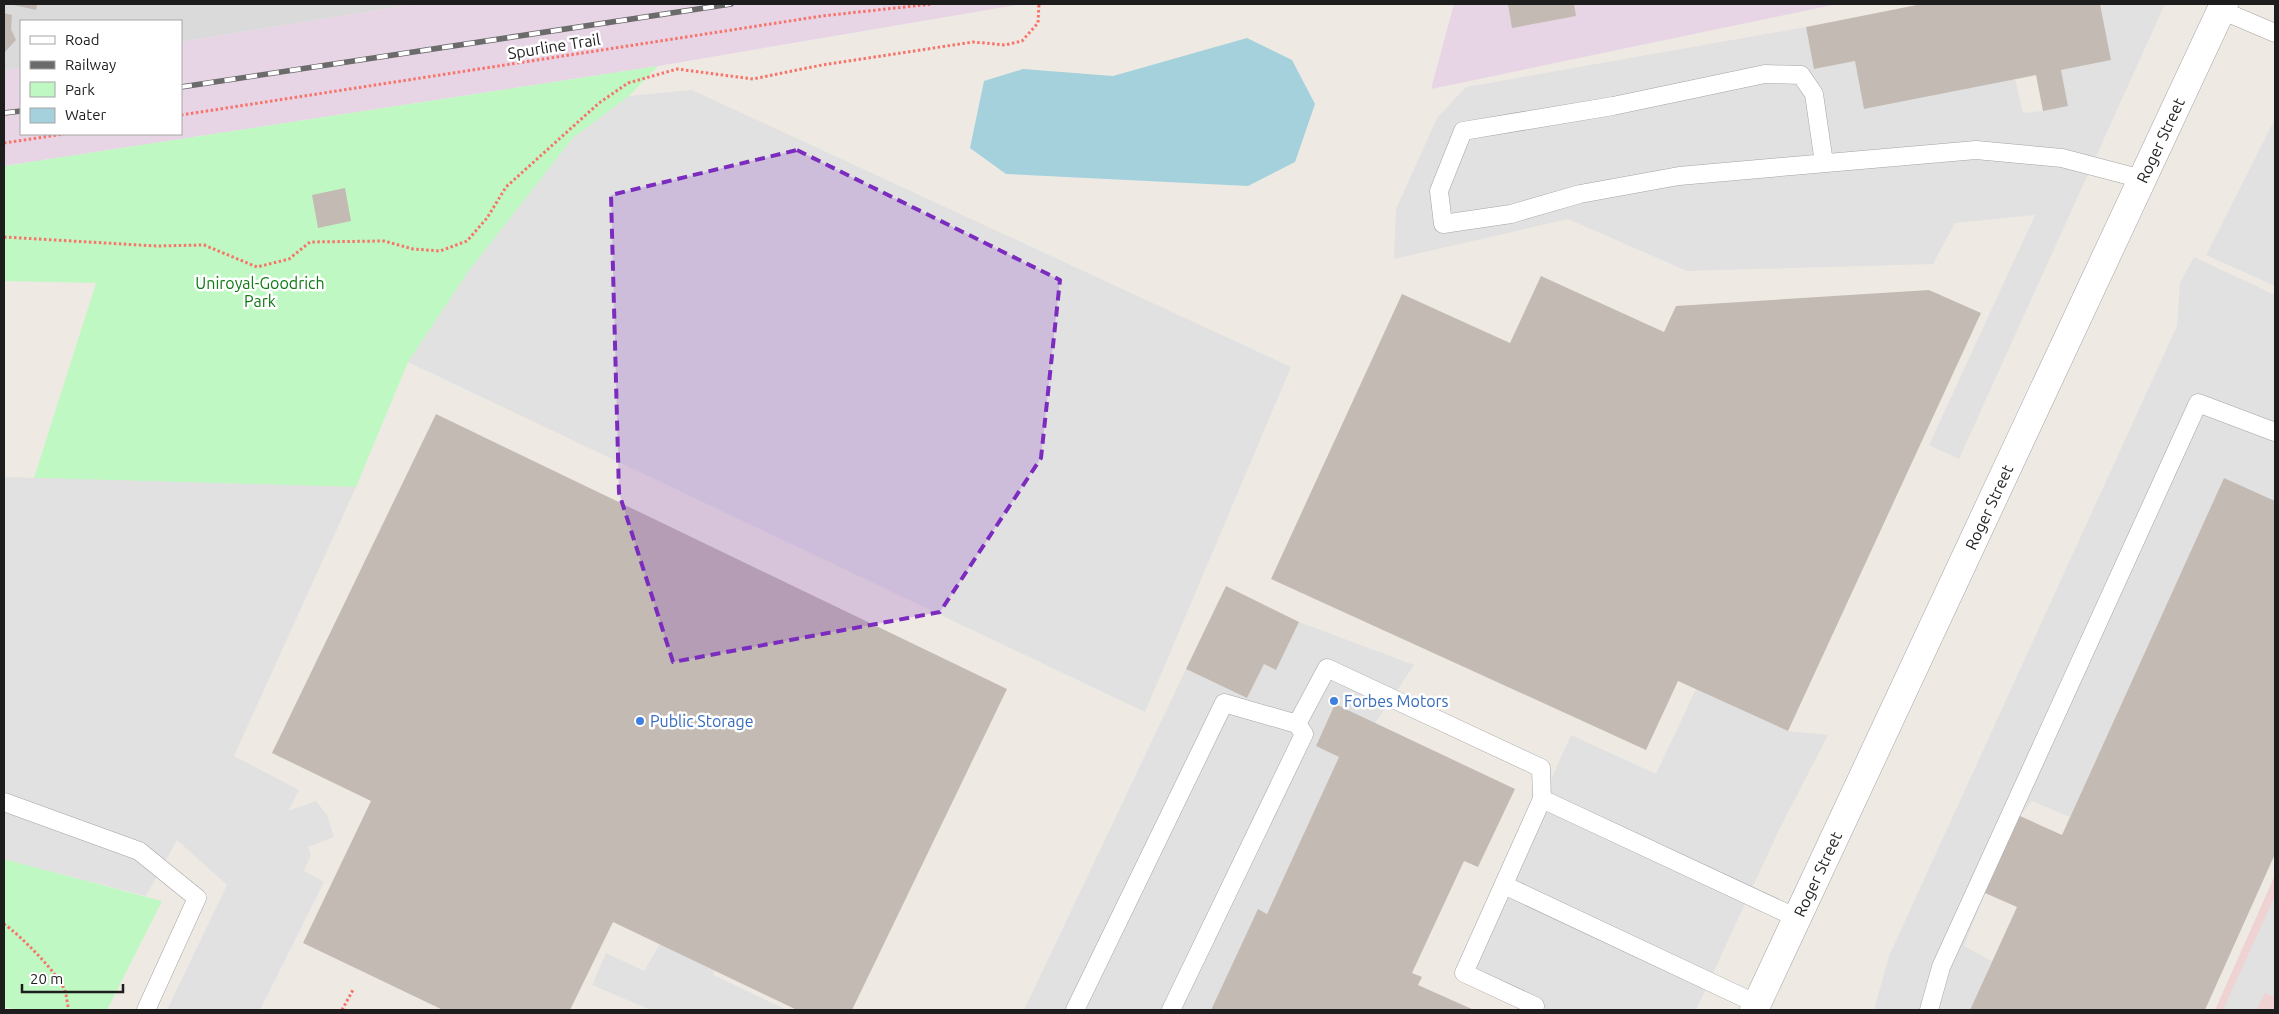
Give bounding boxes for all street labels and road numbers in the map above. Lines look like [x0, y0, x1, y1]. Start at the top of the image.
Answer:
street label: Spurline Trail [506, 30, 602, 62]
street label: Roger Street [2133, 94, 2188, 186]
street label: Roger Street [1961, 461, 2017, 553]
street label: Roger Street [1790, 828, 1845, 920]

